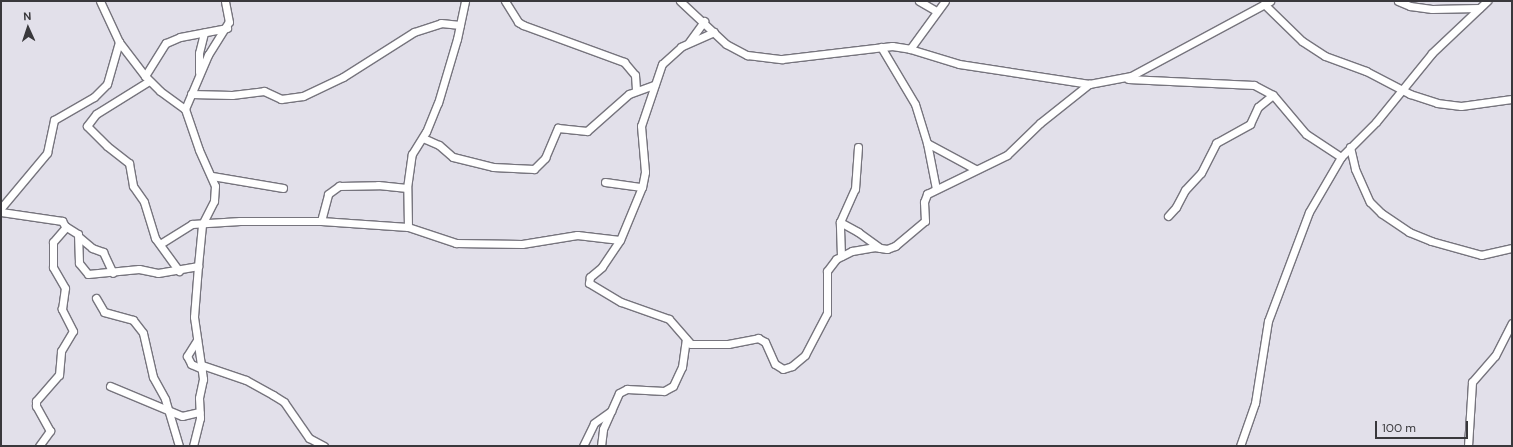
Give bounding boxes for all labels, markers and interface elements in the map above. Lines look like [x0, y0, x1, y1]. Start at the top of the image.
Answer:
north arrow [8, 8, 48, 48]
text: N [23, 9, 32, 23]
scale bar [1377, 413, 1470, 439]
text: 100 m [1382, 420, 1416, 436]

